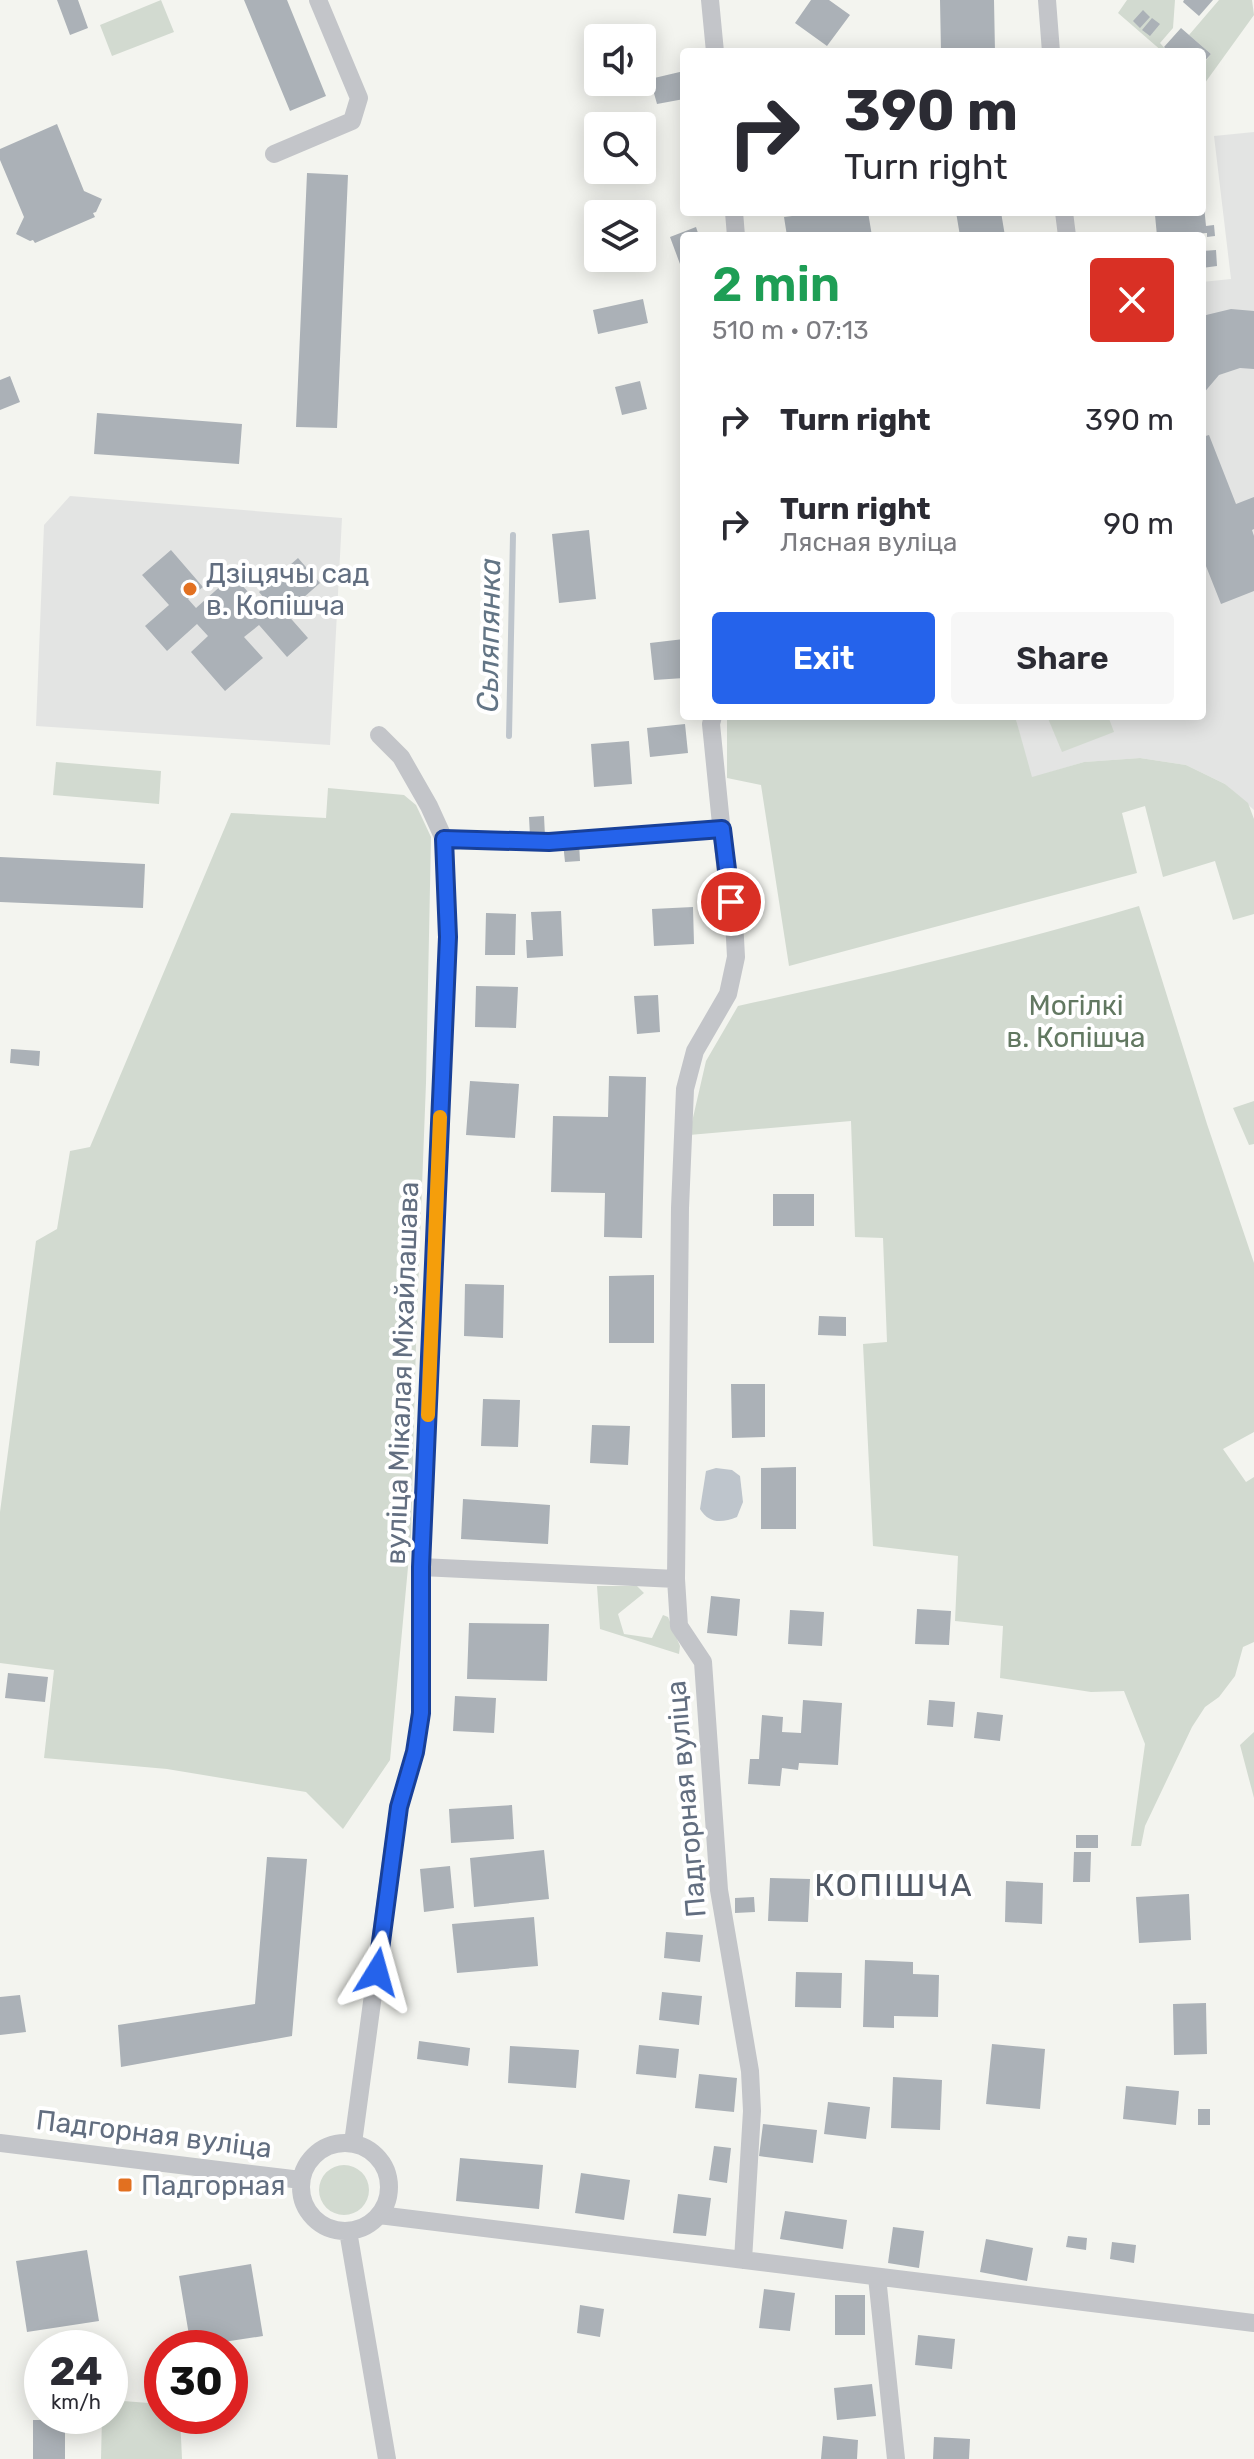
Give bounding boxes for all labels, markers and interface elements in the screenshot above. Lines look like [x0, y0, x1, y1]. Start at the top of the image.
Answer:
map controls [584, 24, 656, 272]
button: sound [584, 24, 656, 96]
text: 390 m [844, 78, 1018, 144]
icon: right [712, 80, 816, 184]
button: search [584, 112, 656, 184]
text: Turn right [844, 145, 1008, 188]
button: layers [584, 200, 656, 272]
text: 2 min [712, 256, 840, 313]
button: close [1090, 258, 1174, 342]
text: 510 m · 07:13 [712, 315, 869, 346]
icon: right [712, 398, 756, 442]
text: Turn right [780, 402, 931, 438]
text: 390 m [1085, 402, 1174, 438]
text: Turn right [780, 491, 931, 527]
icon: right [712, 502, 756, 546]
text: 90 m [1103, 506, 1174, 542]
text: Лясная вуліца [780, 527, 957, 558]
place label: Дзіцячы сад в. Копішча [206, 557, 369, 622]
water label: Сьляпянка [470, 557, 508, 713]
marker: Дзіцячы сад в. Копішча [181, 580, 199, 598]
button: Exit [712, 612, 935, 704]
button: Share [951, 612, 1174, 704]
pin [697, 868, 765, 936]
icon: arrive [709, 880, 753, 924]
park label: Могілкі в. Копішча [1006, 989, 1146, 1054]
street label: вуліца Мікалая Міхайлашава [379, 1181, 425, 1565]
street label: Падгорная вуліца [659, 1679, 713, 1919]
district label: КОПІШЧА [814, 1866, 974, 1904]
position arrow [335, 1930, 419, 2014]
street label: Падгорная вуліца [34, 2103, 274, 2165]
place label: Падгорная [141, 2169, 286, 2202]
marker: Падгорная [116, 2176, 134, 2194]
speed limit sign: 30 [144, 2330, 248, 2434]
text: 24 [49, 2348, 103, 2395]
text: km/h [51, 2390, 101, 2414]

